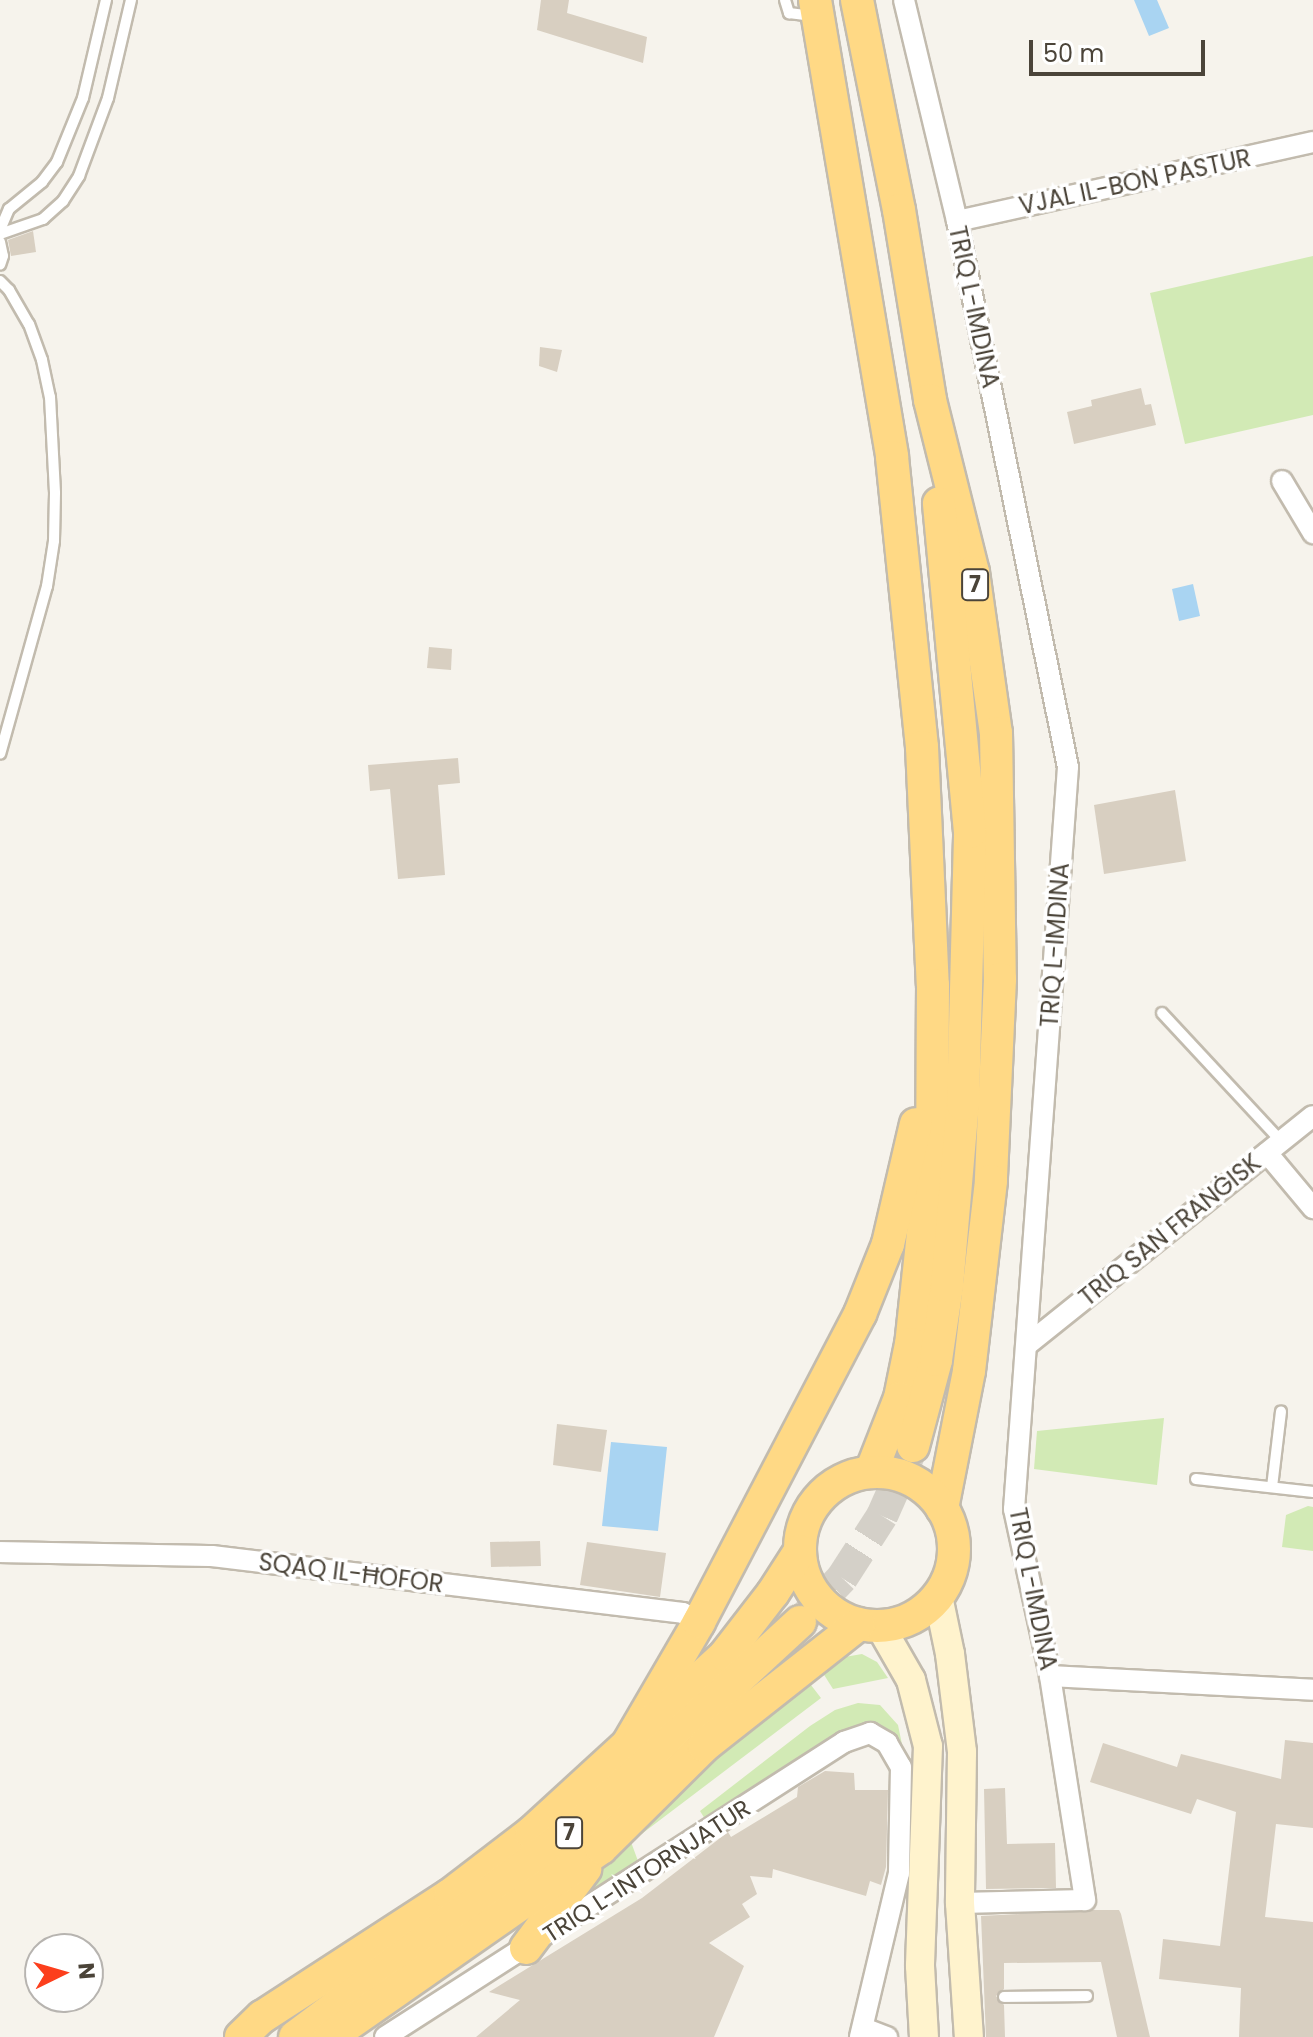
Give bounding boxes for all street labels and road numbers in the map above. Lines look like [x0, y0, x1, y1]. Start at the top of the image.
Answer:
street label: VJAL IL-BON PASTUR [1016, 143, 1254, 221]
street label: TRIQ L-IMDINA [943, 223, 1005, 391]
road number: 7 [961, 567, 989, 603]
street label: TRIQ L-IMDINA [1035, 862, 1075, 1028]
street label: TRIQ SAN FRANĠISK [1073, 1148, 1267, 1312]
street label: TRIQ L-IMDINA [1003, 1505, 1063, 1673]
street label: SQAQ IL-ĦOFOR [257, 1547, 445, 1599]
street label: TRIQ L-INTORNJATUR [538, 1793, 756, 1949]
road number: 7 [555, 1815, 583, 1851]

